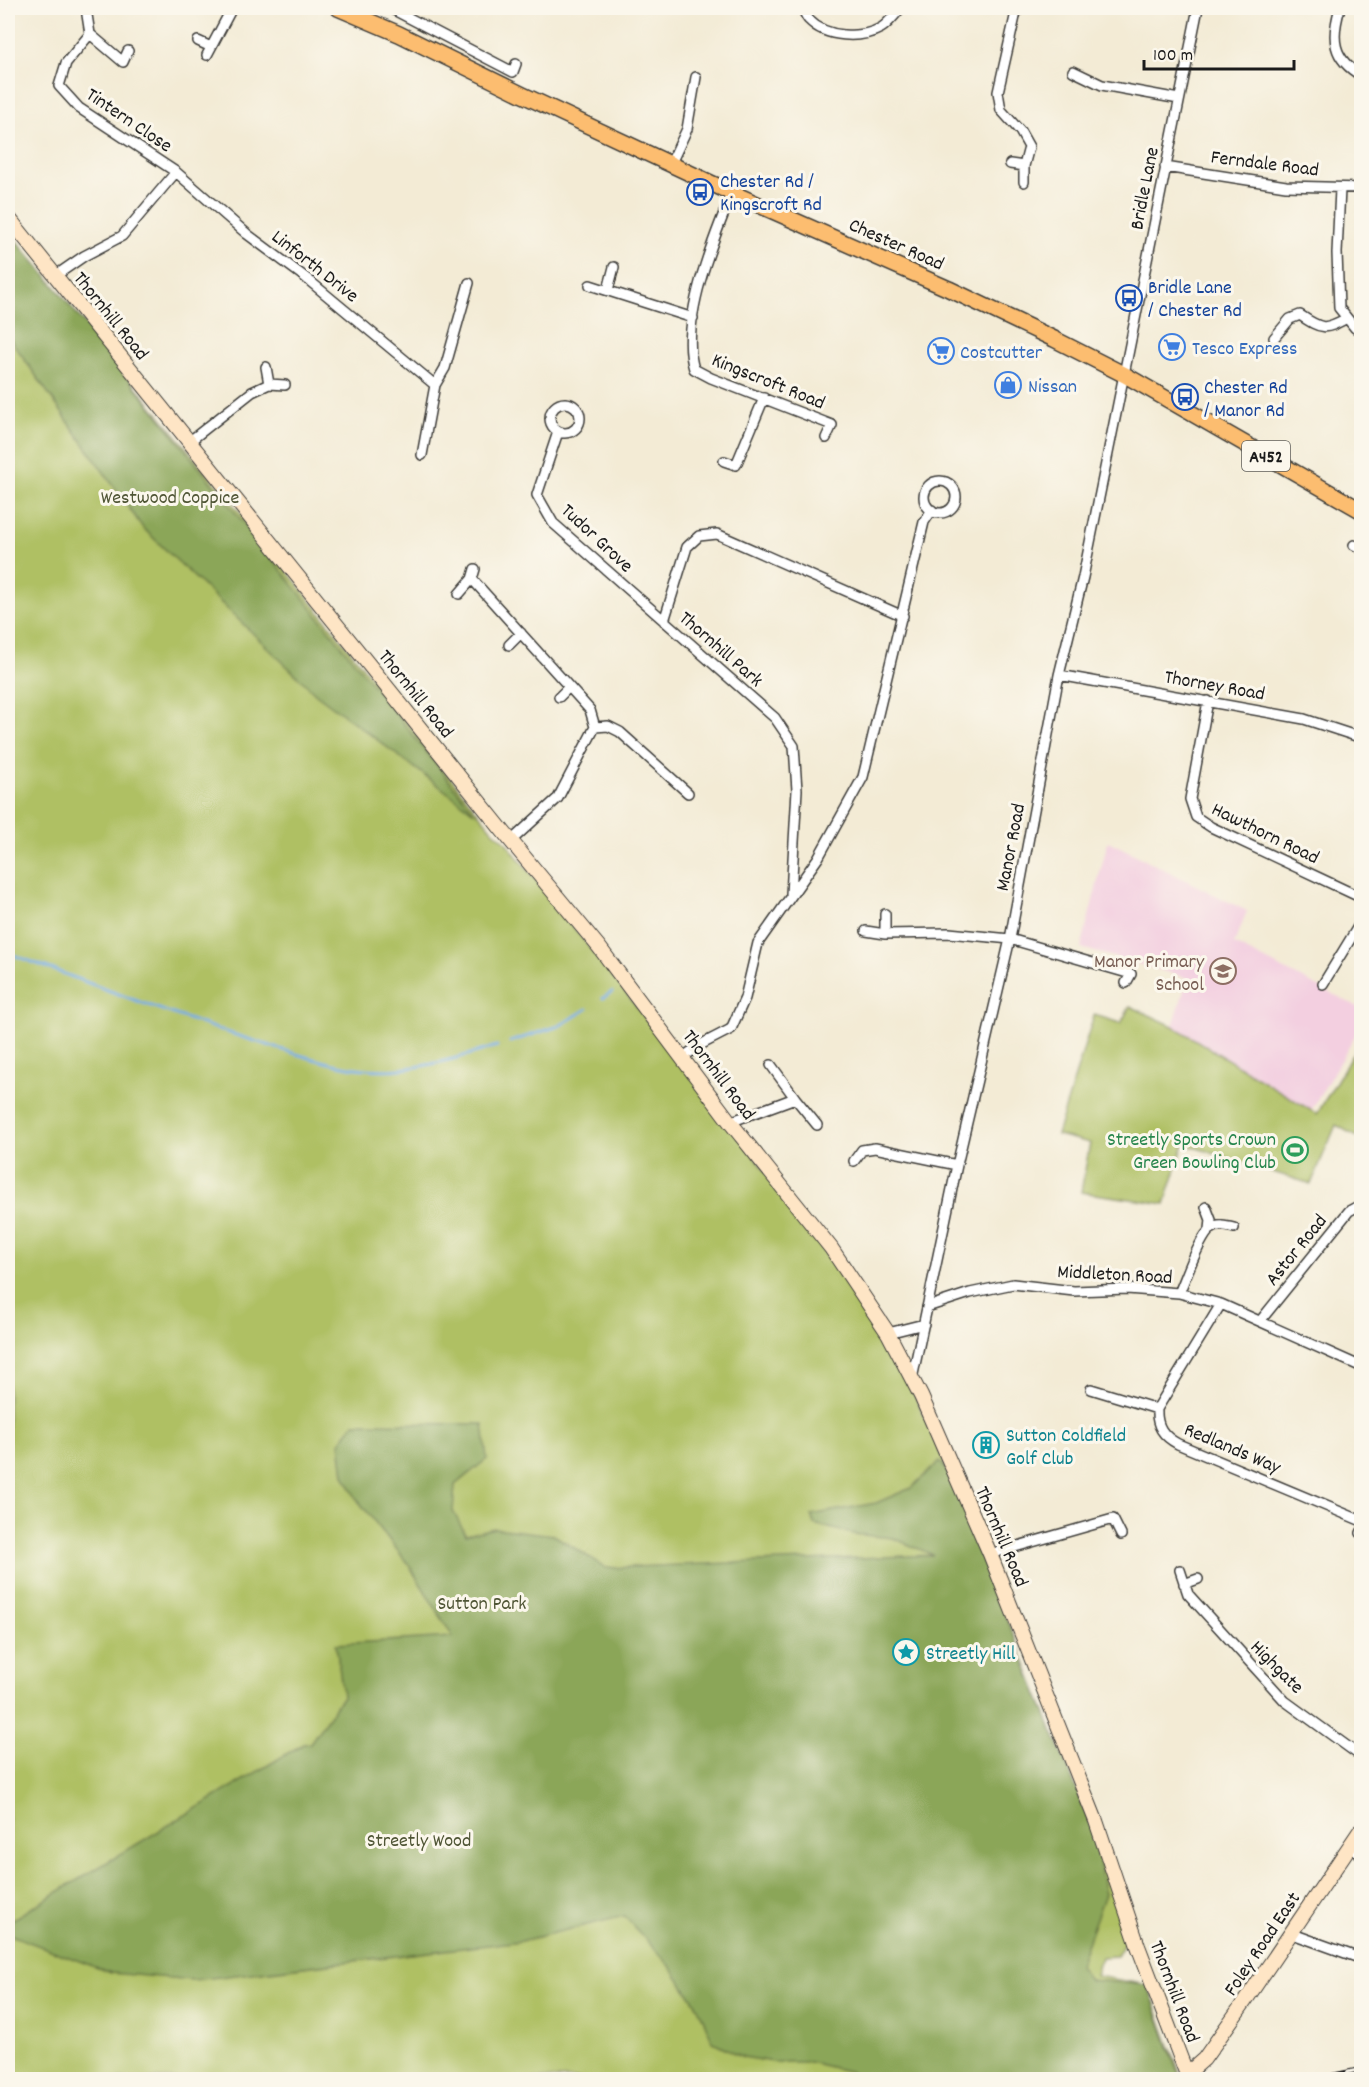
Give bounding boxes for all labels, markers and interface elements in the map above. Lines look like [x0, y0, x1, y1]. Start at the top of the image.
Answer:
scale bar [1144, 33, 1294, 71]
text: 100 m [1153, 44, 1193, 69]
street label: Tintern Close [79, 82, 177, 161]
street label: Ferndale Road [1209, 144, 1320, 185]
street label: Bridle Lane [1124, 145, 1168, 232]
place label: Chester Rd / Kingscroft Rd [720, 169, 822, 220]
bus stop icon: Chester Rd / Kingscroft Rd [685, 177, 715, 207]
street label: Chester Road [844, 212, 948, 279]
street label: Linforth Drive [265, 224, 364, 311]
street label: Thornhill Road [65, 266, 154, 367]
place label: Bridle Lane / Chester Rd [1148, 275, 1242, 326]
bus stop icon: Bridle Lane / Chester Rd [1114, 283, 1144, 313]
supermarket icon: Tesco Express [1157, 332, 1187, 362]
supermarket icon: Costcutter [926, 336, 956, 366]
place label: Tesco Express [1192, 336, 1298, 364]
place label: Costcutter [960, 340, 1043, 368]
street label: Kingscroft Road [707, 347, 829, 418]
shop icon: Nissan [993, 370, 1023, 400]
place label: Nissan [1028, 374, 1077, 402]
place label: Chester Rd / Manor Rd [1204, 375, 1288, 426]
bus stop icon: Chester Rd / Manor Rd [1170, 382, 1200, 412]
road number: A452 [1242, 441, 1290, 471]
park label: Westwood Coppice [101, 485, 239, 513]
street label: Tudor Grove [553, 498, 639, 580]
street label: Thornhill Park [672, 606, 768, 695]
street label: Thornhill Road [370, 644, 459, 745]
street label: Thorney Road [1162, 664, 1267, 710]
street label: Hawthorn Road [1206, 797, 1323, 873]
street label: Manor Road [990, 801, 1034, 894]
place label: Manor Primary School [1094, 949, 1205, 1000]
school or university icon: Manor Primary School [1208, 956, 1238, 986]
street label: Thornhill Road [674, 1025, 761, 1127]
place label: Streetly Sports Crown Green Bowling Club [1107, 1127, 1276, 1178]
sports icon: Streetly Sports Crown Green Bowling Club [1280, 1135, 1310, 1165]
street label: Astor Road [1260, 1209, 1335, 1293]
street label: Middleton Road [1057, 1259, 1173, 1293]
street label: Redlands Way [1179, 1417, 1285, 1483]
place label: Sutton Coldfield Golf Club [1006, 1423, 1126, 1474]
building icon: Sutton Coldfield Golf Club [971, 1430, 1001, 1460]
street label: Thornhill Road [966, 1482, 1034, 1592]
park label: Sutton Park [438, 1591, 527, 1619]
street label: Highgate [1243, 1635, 1309, 1702]
place icon: Streetly Hill [891, 1637, 921, 1667]
place label: Streetly Hill [926, 1641, 1016, 1669]
park label: Streetly Wood [367, 1828, 471, 1856]
street label: Foley Road East [1218, 1887, 1309, 2002]
street label: Thornhill Road [1141, 1937, 1205, 2047]

